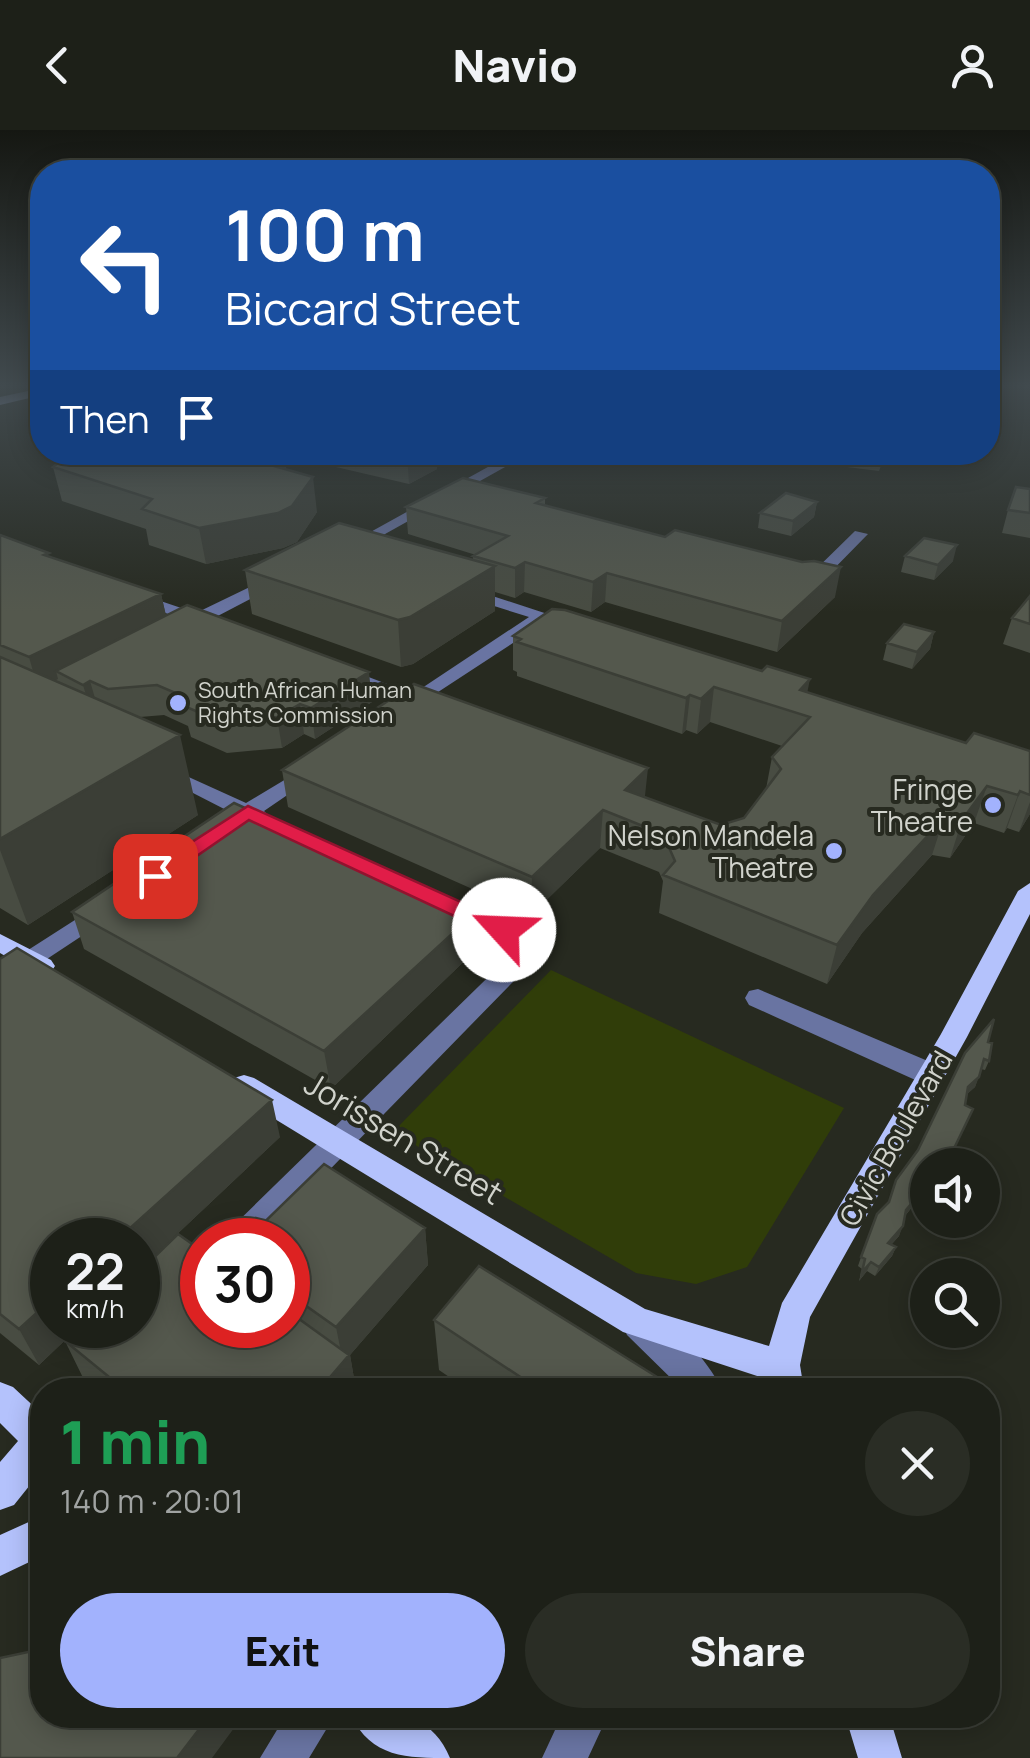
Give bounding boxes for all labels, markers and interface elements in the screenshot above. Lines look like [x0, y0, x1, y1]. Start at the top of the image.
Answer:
text: Navio [452, 34, 578, 96]
icon: back [30, 38, 85, 93]
icon: person [945, 38, 1000, 93]
text: 100 m [225, 186, 425, 282]
icon: left [60, 200, 190, 330]
text: Biccard Street [225, 277, 521, 339]
icon: arrive [169, 390, 224, 445]
text: Then [60, 392, 149, 444]
place label: South African Human Rights Commission [198, 675, 412, 730]
marker: South African Human Rights Commission [167, 692, 189, 714]
place label: Fringe Theatre [871, 770, 973, 840]
marker: Fringe Theatre [982, 794, 1004, 816]
place label: Nelson Mandela Theatre [608, 816, 814, 886]
pin [113, 834, 198, 919]
marker: Nelson Mandela Theatre [823, 840, 845, 862]
icon: arrive [128, 849, 183, 904]
position arrow [452, 878, 556, 982]
street label: Civic Boulevard [829, 1043, 961, 1233]
street label: Jorissen Street [297, 1061, 511, 1215]
map controls [910, 1148, 1000, 1348]
button: sound [910, 1148, 1000, 1238]
speed limit sign: 30 [180, 1218, 310, 1348]
text: 22 [65, 1237, 125, 1305]
button: search [910, 1258, 1000, 1348]
text: km/h [66, 1291, 124, 1326]
text: 1 min [60, 1400, 210, 1482]
button: close [865, 1411, 970, 1516]
text: 140 m · 20:01 [60, 1479, 244, 1523]
button: Exit [60, 1593, 505, 1708]
button: Share [525, 1593, 970, 1708]

